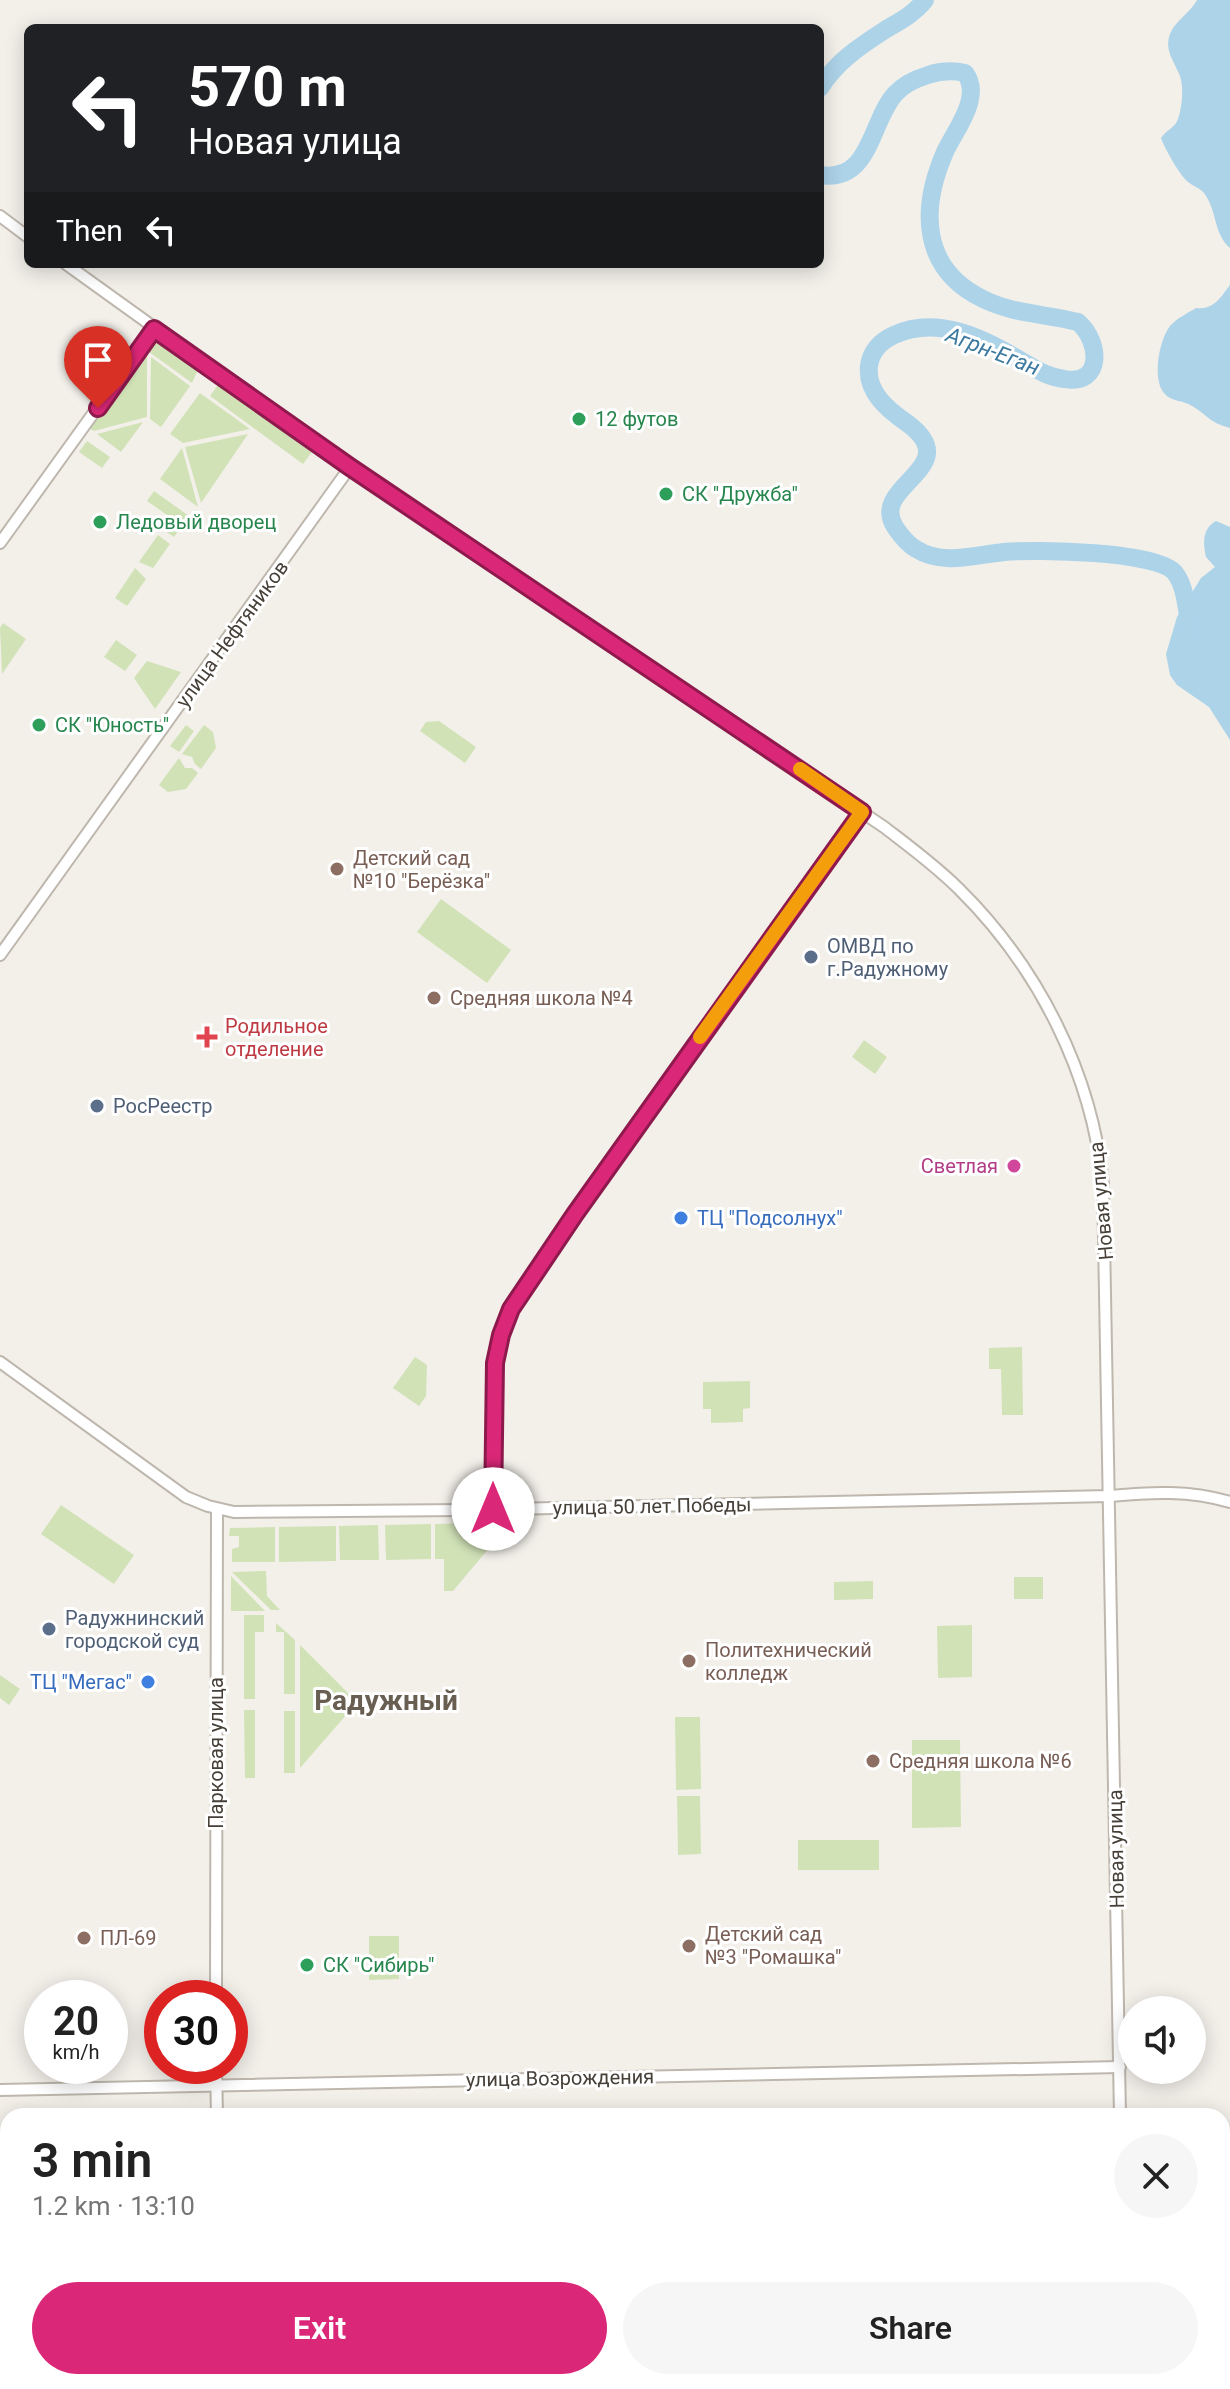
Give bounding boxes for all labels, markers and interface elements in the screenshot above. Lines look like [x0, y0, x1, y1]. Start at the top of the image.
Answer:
text: 570 m [188, 54, 347, 120]
icon: left [56, 56, 160, 160]
text: Новая улица [188, 121, 402, 163]
icon: left [139, 208, 183, 252]
text: Then [56, 213, 123, 248]
water label: Агрн-Еган [942, 321, 1043, 380]
pin [64, 326, 132, 408]
icon: arrive [76, 338, 120, 382]
place label: 12 футов [595, 407, 678, 431]
marker: 12 футов [570, 410, 588, 428]
place label: СК "Дружба" [682, 482, 798, 506]
marker: СК "Дружба" [657, 485, 675, 503]
place label: Ледовый дворец [116, 510, 276, 534]
marker: Ледовый дворец [91, 513, 109, 531]
street label: улица Нефтяников [171, 556, 293, 712]
place label: СК "Юность" [55, 713, 169, 737]
marker: СК "Юность" [30, 716, 48, 734]
place label: Детский сад №10 "Берёзка" [353, 846, 490, 893]
marker: Детский сад №10 "Берёзка" [328, 860, 346, 878]
place label: ОМВД по г.Радужному [827, 934, 949, 981]
marker: ОМВД по г.Радужному [802, 948, 820, 966]
place label: Средняя школа №4 [450, 986, 633, 1010]
marker: Средняя школа №4 [425, 989, 443, 1007]
place label: Родильное отделение [225, 1014, 328, 1061]
marker: Родильное отделение [196, 1026, 218, 1048]
place label: РосРеестр [113, 1094, 212, 1118]
marker: РосРеестр [88, 1097, 106, 1115]
street label: Новая улица [1084, 1141, 1118, 1261]
place label: Светлая [921, 1154, 998, 1178]
marker: Светлая [1005, 1157, 1023, 1175]
place label: ТЦ "Подсолнух" [697, 1206, 843, 1230]
marker: ТЦ "Подсолнух" [672, 1209, 690, 1227]
position arrow [451, 1467, 535, 1551]
street label: улица 50 лет Победы [552, 1492, 752, 1520]
place label: Радужнинский городской суд [65, 1606, 204, 1653]
marker: Радужнинский городской суд [40, 1620, 58, 1638]
place label: Политехнический колледж [705, 1638, 872, 1685]
marker: Политехнический колледж [680, 1652, 698, 1670]
place label: ТЦ "Мегас" [30, 1670, 132, 1694]
marker: ТЦ "Мегас" [139, 1673, 157, 1691]
street label: Парковая улица [204, 1677, 228, 1829]
district label: Радужный [314, 1684, 458, 1717]
place label: Средняя школа №6 [889, 1749, 1072, 1773]
marker: Средняя школа №6 [864, 1752, 882, 1770]
street label: Новая улица [1103, 1789, 1129, 1909]
place label: Детский сад №3 "Ромашка" [705, 1922, 841, 1969]
place label: ПЛ-69 [100, 1926, 156, 1950]
marker: ПЛ-69 [75, 1929, 93, 1947]
marker: Детский сад №3 "Ромашка" [680, 1937, 698, 1955]
place label: СК "Сибирь" [323, 1953, 434, 1977]
marker: СК "Сибирь" [298, 1956, 316, 1974]
speed limit sign: 30 [144, 1980, 248, 2084]
map controls [1118, 1996, 1206, 2084]
button: sound [1118, 1996, 1206, 2084]
text: 20 [53, 1998, 99, 2045]
text: km/h [53, 2040, 99, 2064]
street label: улица Возрождения [466, 2064, 654, 2092]
text: 3 min [32, 2132, 152, 2189]
button: close [1114, 2134, 1198, 2218]
text: 1.2 km · 13:10 [32, 2191, 195, 2221]
button: Exit [32, 2282, 607, 2374]
button: Share [623, 2282, 1198, 2374]

